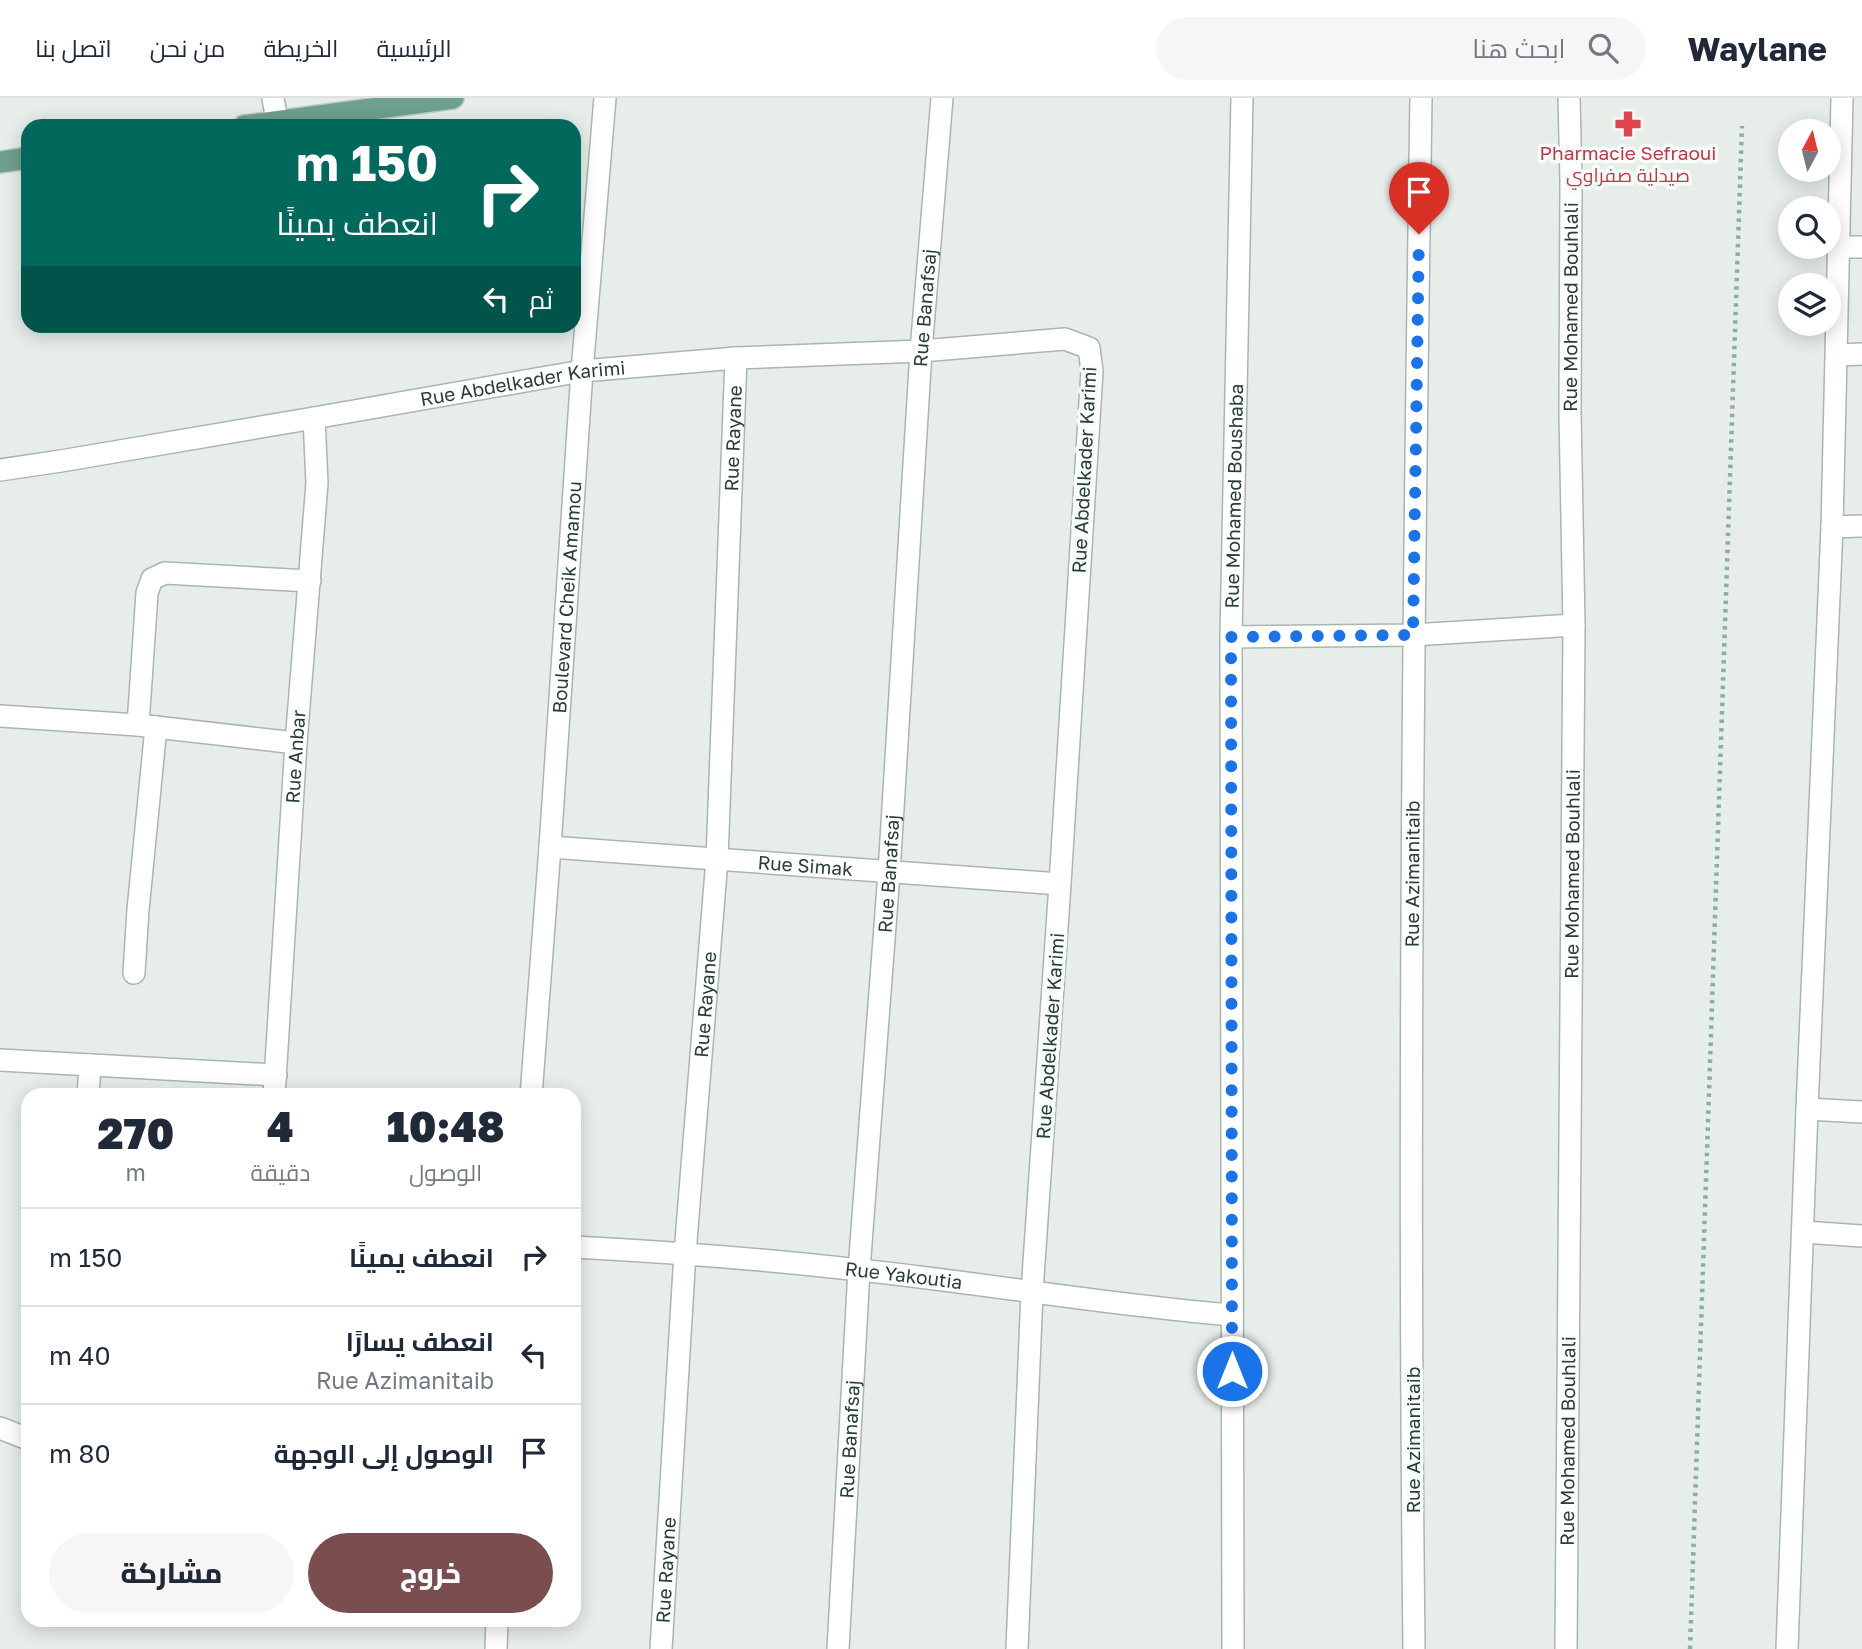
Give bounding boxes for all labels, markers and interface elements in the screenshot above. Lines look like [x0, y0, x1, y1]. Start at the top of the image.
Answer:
search box [1156, 17, 1646, 80]
icon: search [1584, 29, 1622, 67]
text: Waylane [1688, 29, 1827, 68]
text: اتصل بنا [35, 33, 112, 62]
text: من نحن [150, 33, 226, 62]
text: الخريطة [264, 33, 338, 62]
text: الرئيسية [376, 33, 452, 62]
text: ابحث هنا [1472, 33, 1566, 64]
pharmacy icon: Pharmacie Sefraoui صيدلية صفراوي [1613, 109, 1643, 139]
north arrow [1778, 119, 1841, 182]
map controls [1778, 119, 1841, 336]
text: 150 m [296, 133, 438, 192]
place label: Pharmacie Sefraoui صيدلية صفراوي [1540, 141, 1716, 190]
icon: right [462, 147, 553, 238]
pin [1389, 162, 1449, 234]
icon: arrive [1400, 173, 1438, 211]
button: search [1778, 196, 1841, 259]
street label: Rue Mohamed Bouhlali [1558, 202, 1582, 412]
text: انعطف يمينًا [276, 204, 438, 242]
street label: Rue Banafsaj [908, 248, 940, 368]
button: layers [1778, 273, 1841, 336]
icon: left [477, 280, 515, 318]
text: ثم [529, 284, 553, 315]
street label: Rue Abdelkader Karimi [418, 355, 626, 410]
street label: Rue Abdelkader Karimi [1067, 366, 1100, 574]
street label: Rue Mohamed Boushaba [1220, 383, 1247, 609]
street label: Rue Rayane [719, 385, 746, 492]
street label: Boulevard Cheik Amamou [547, 480, 586, 714]
street label: Rue Anbar [280, 708, 310, 804]
street label: Rue Mohamed Bouhlali [1559, 769, 1584, 979]
street label: Rue Azimanitaib [1400, 800, 1424, 948]
street label: Rue Banafsaj [873, 814, 904, 934]
street label: Rue Simak [757, 850, 854, 880]
street label: Rue Abdelkader Karimi [1031, 932, 1068, 1140]
street label: Rue Rayane [689, 951, 720, 1059]
text: 4 [267, 1101, 294, 1151]
text: 10:48 [387, 1101, 505, 1151]
text: 270 [97, 1108, 174, 1158]
text: m [126, 1158, 146, 1186]
text: دقيقة [250, 1158, 310, 1186]
text: الوصول [409, 1158, 482, 1186]
icon: right [515, 1238, 553, 1276]
text: 150 m [49, 1242, 122, 1273]
text: انعطف يمينًا [349, 1242, 494, 1273]
street label: Rue Yakoutia [844, 1256, 964, 1293]
text: انعطف يسارًا [346, 1326, 494, 1357]
position arrow [1195, 1334, 1269, 1408]
icon: left [515, 1336, 553, 1374]
street label: Rue Mohamed Bouhlali [1555, 1336, 1579, 1546]
text: 40 m [49, 1340, 111, 1371]
text: Rue Azimanitaib [316, 1366, 494, 1394]
street label: Rue Azimanitaib [1401, 1367, 1424, 1513]
street label: Rue Banafsaj [834, 1379, 864, 1499]
icon: arrive [515, 1434, 553, 1472]
text: 80 m [49, 1438, 111, 1469]
text: الوصول إلى الوجهة [274, 1438, 494, 1469]
street label: Rue Rayane [651, 1516, 680, 1624]
button: مشاركة [49, 1533, 294, 1613]
button: خروج [308, 1533, 553, 1613]

